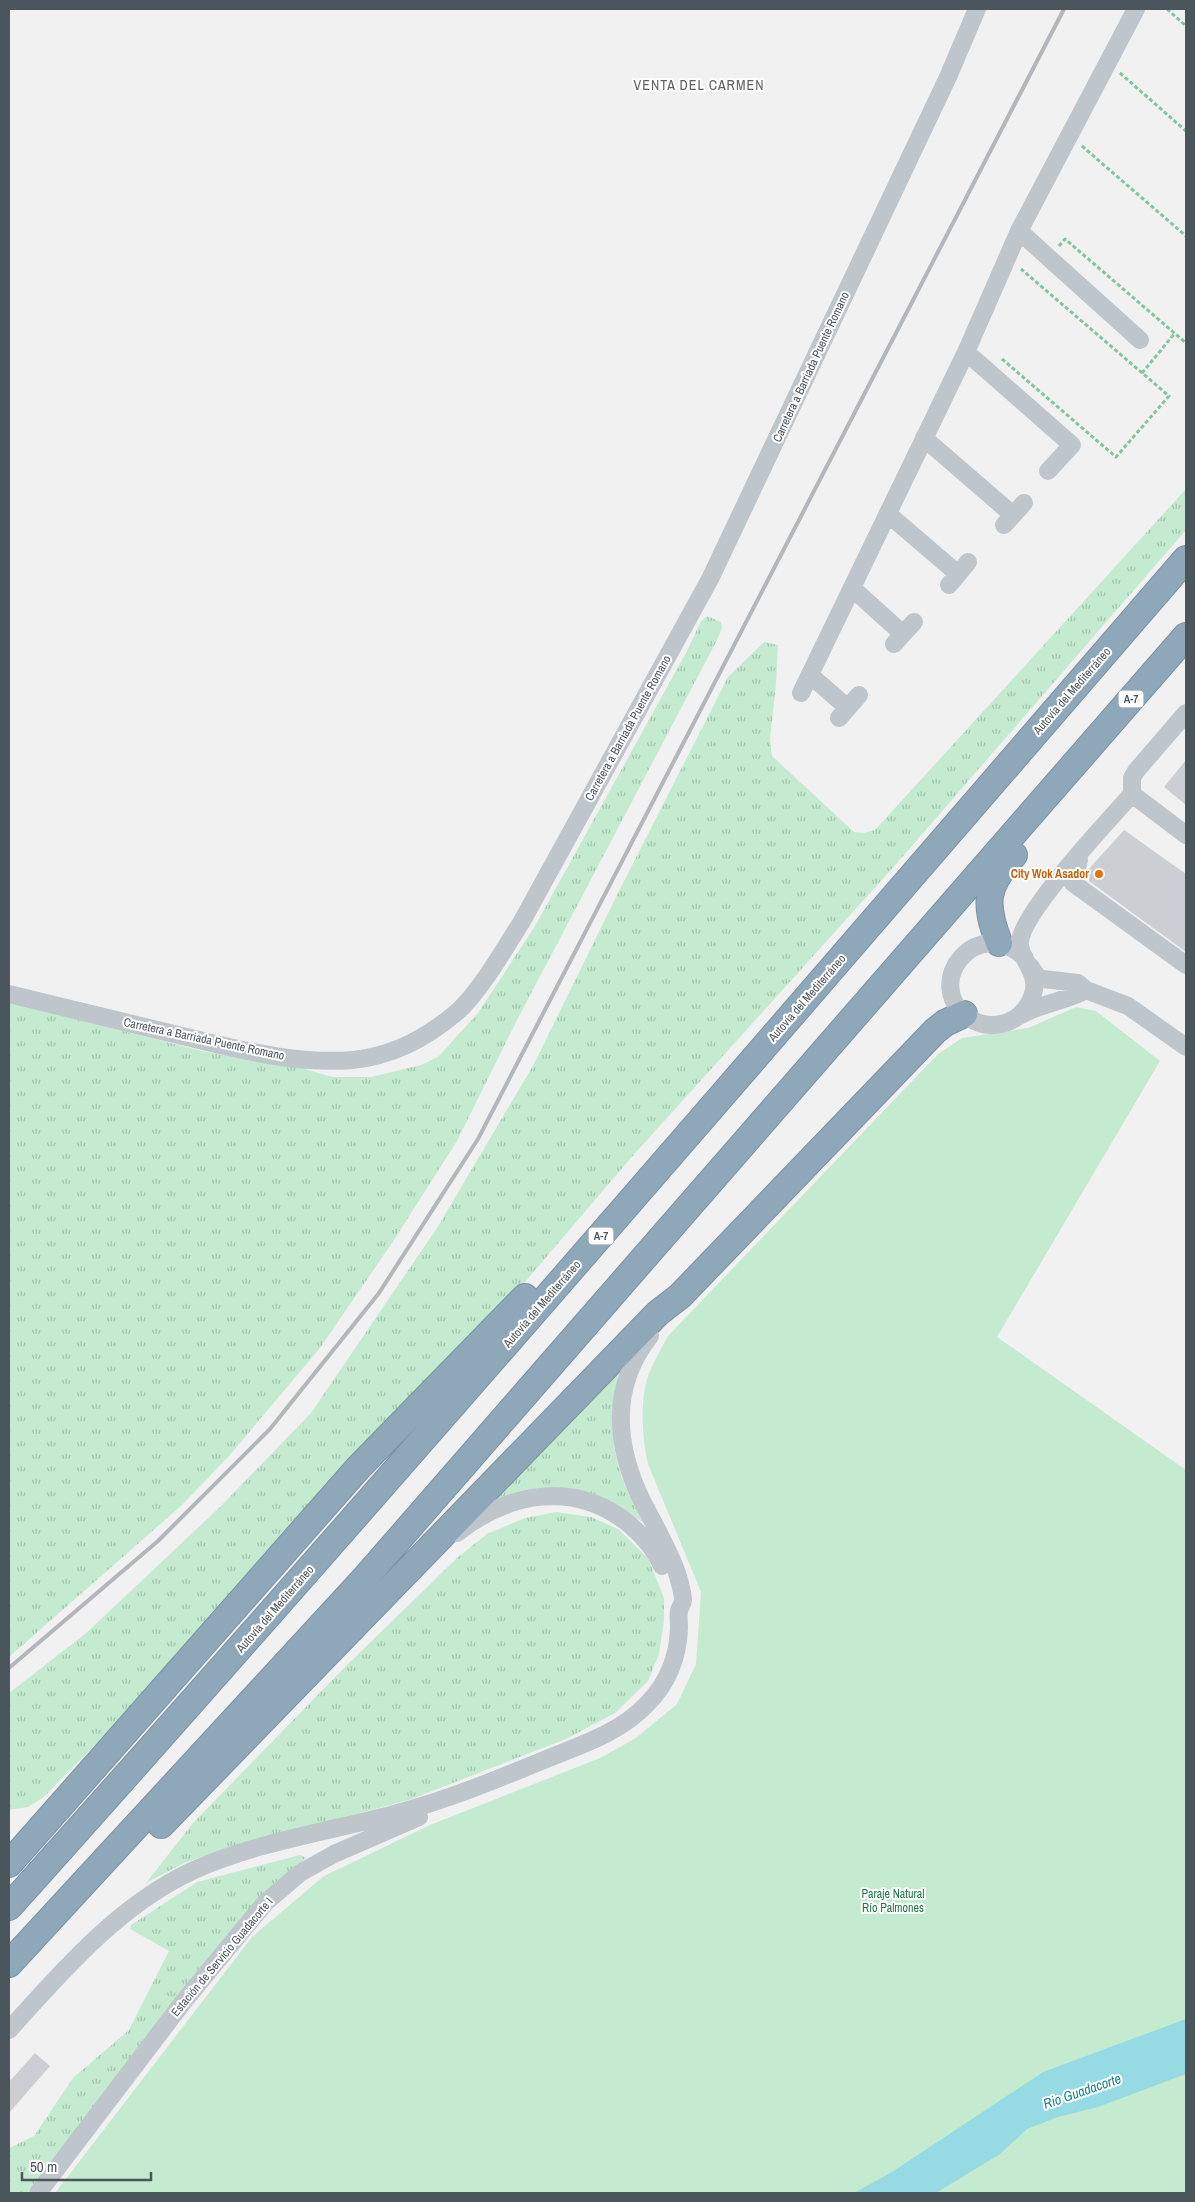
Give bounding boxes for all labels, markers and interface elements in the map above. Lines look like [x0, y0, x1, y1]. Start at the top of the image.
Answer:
district label: VENTA DEL CARMEN [634, 76, 764, 94]
street label: Carretera a Barriada Puente Romano [769, 289, 853, 445]
street label: Autovía del Mediterráneo [1029, 644, 1114, 739]
street label: Carretera a Barriada Puente Romano [581, 652, 675, 804]
road number: A-7 [1118, 691, 1144, 708]
place label: City Wok Asador [1011, 866, 1089, 882]
marker: City Wok Asador [1093, 868, 1105, 880]
street label: Autovía del Mediterráneo [764, 951, 849, 1046]
street label: Carretera a Barriada Puente Romano [122, 1014, 286, 1064]
road number: A-7 [588, 1228, 614, 1244]
street label: Autovía del Mediterráneo [499, 1257, 584, 1352]
street label: Autovía del Mediterráneo [232, 1562, 317, 1657]
park label: Paraje Natural Río Palmones [862, 1886, 924, 1916]
street label: Estación de Servicio Guadacorte I [168, 1894, 276, 2020]
water label: Rio Guadacorte [1041, 2069, 1123, 2113]
scale bar [22, 2150, 151, 2182]
text: 50 m [30, 2156, 57, 2177]

